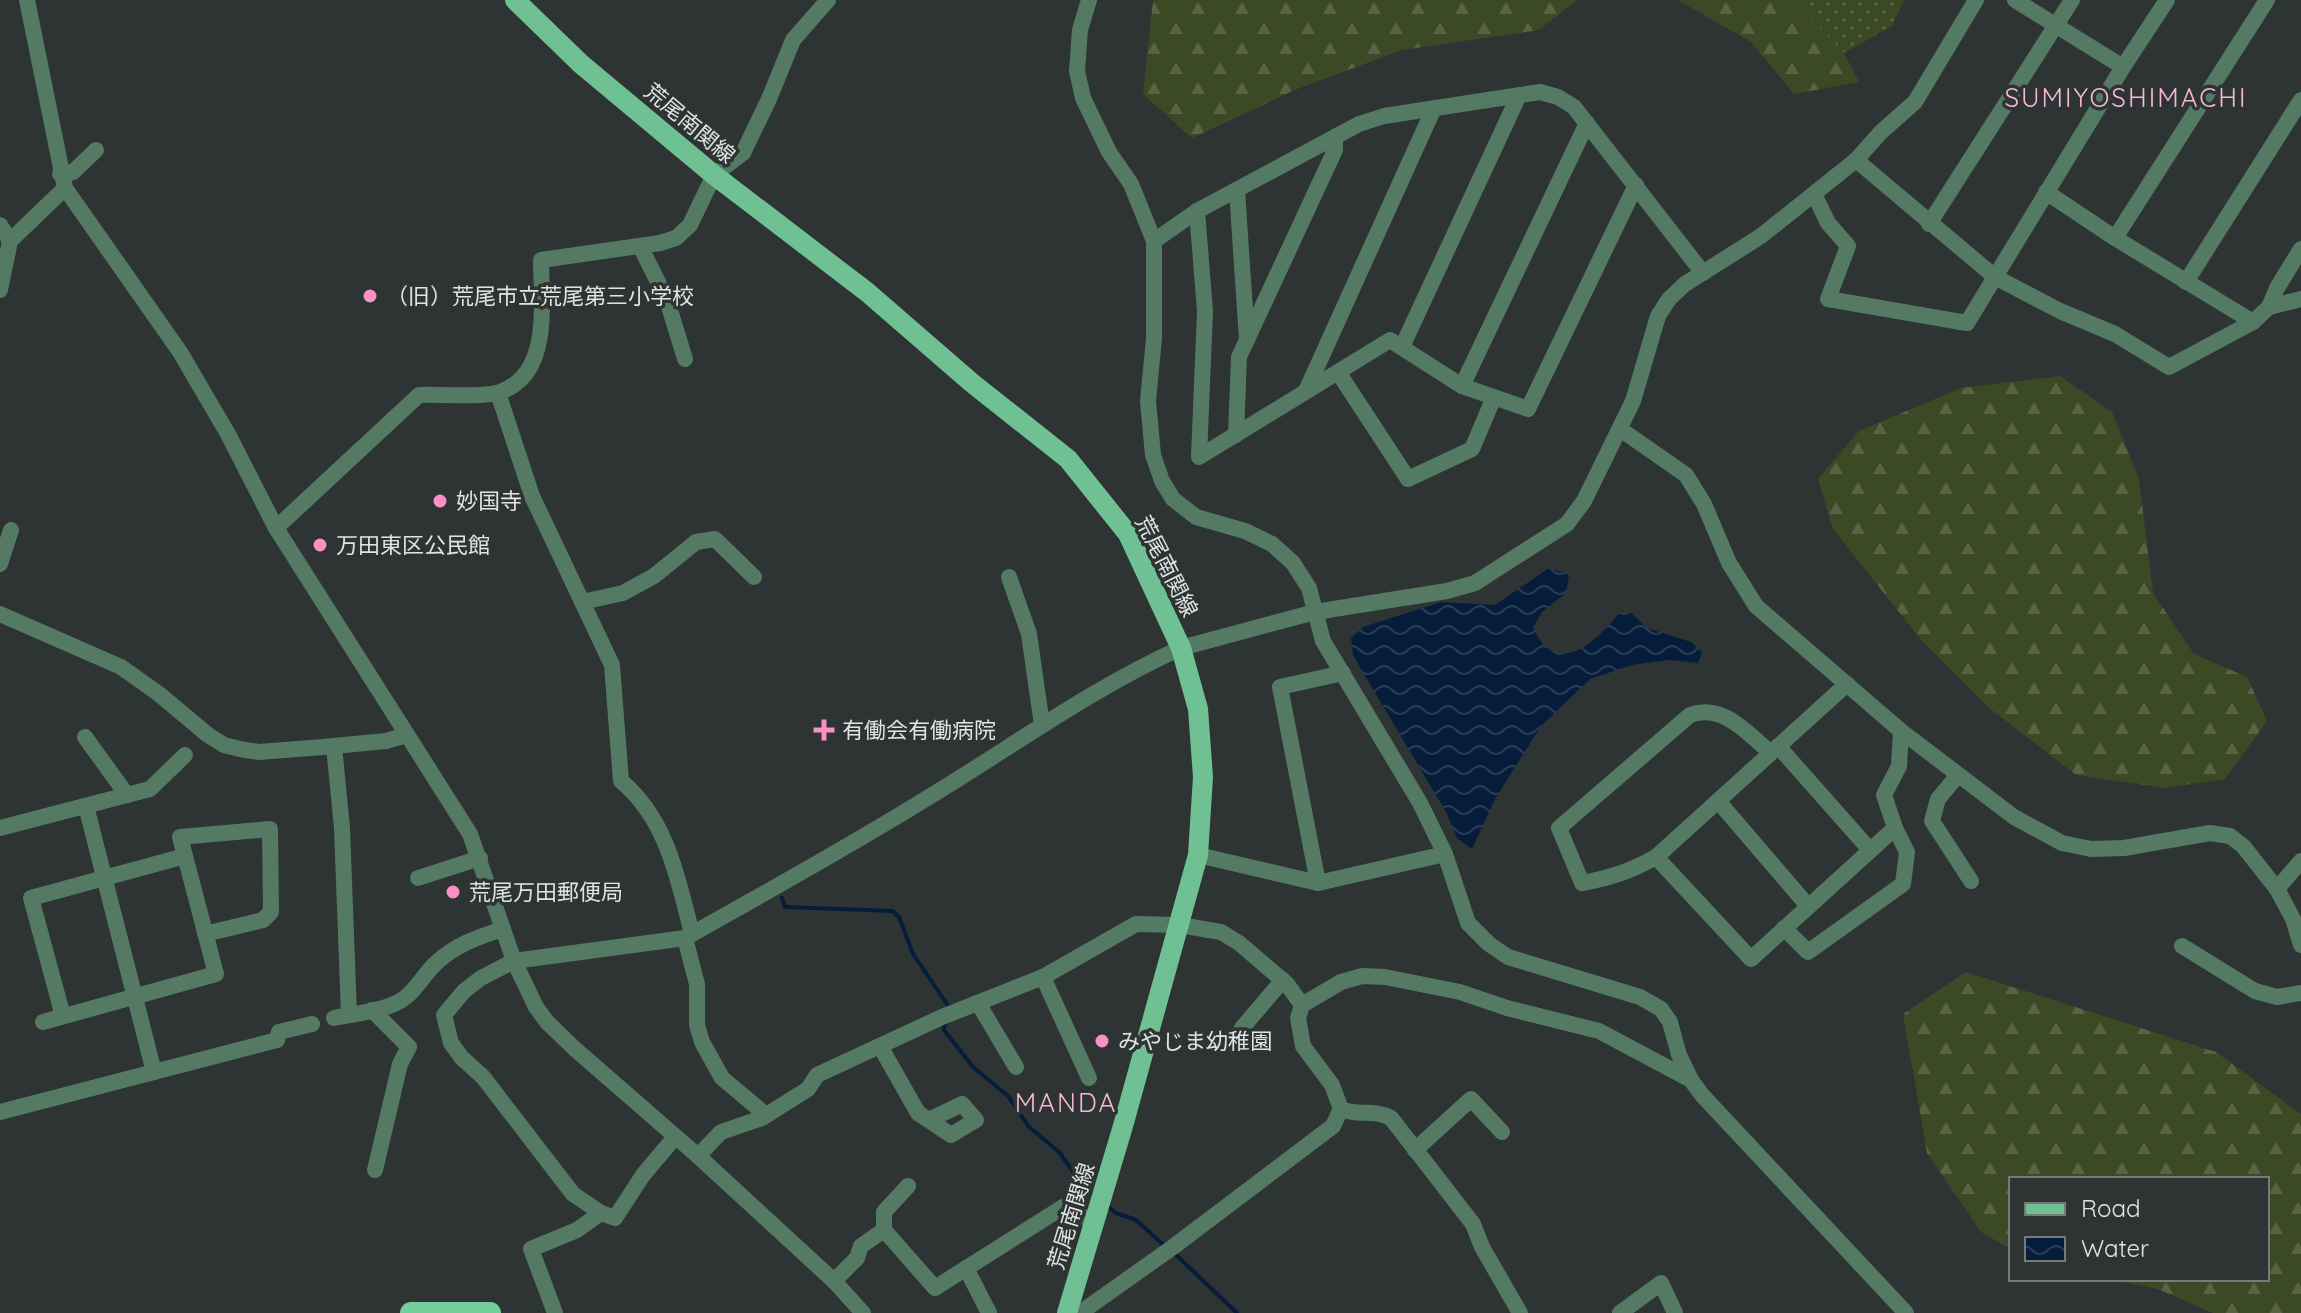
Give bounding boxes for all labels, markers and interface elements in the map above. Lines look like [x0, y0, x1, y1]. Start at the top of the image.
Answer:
street label: 荒尾南関線 [639, 77, 741, 169]
district label: SUMIYOSHIMACHI [2004, 81, 2248, 114]
place label: （旧）荒尾市立荒尾第三小学校 [386, 282, 694, 310]
marker: （旧）荒尾市立荒尾第三小学校 [361, 287, 379, 305]
place label: 妙国寺 [456, 487, 522, 515]
marker: 妙国寺 [431, 492, 449, 510]
street label: 荒尾南関線 [1130, 511, 1204, 621]
place label: 万田東区公民館 [336, 531, 490, 559]
marker: 万田東区公民館 [311, 536, 329, 554]
place label: 有働会有働病院 [842, 716, 996, 744]
marker: 有働会有働病院 [813, 719, 835, 741]
place label: 荒尾万田郵便局 [469, 878, 623, 906]
marker: 荒尾万田郵便局 [444, 883, 462, 901]
place label: みやじま幼稚園 [1118, 1027, 1272, 1055]
marker: みやじま幼稚園 [1093, 1032, 1111, 1050]
district label: MANDA [1015, 1086, 1117, 1119]
street label: 荒尾南関線 [1042, 1159, 1100, 1273]
legend [2009, 1177, 2269, 1281]
text: Road [2081, 1193, 2141, 1223]
text: Water [2081, 1233, 2149, 1263]

